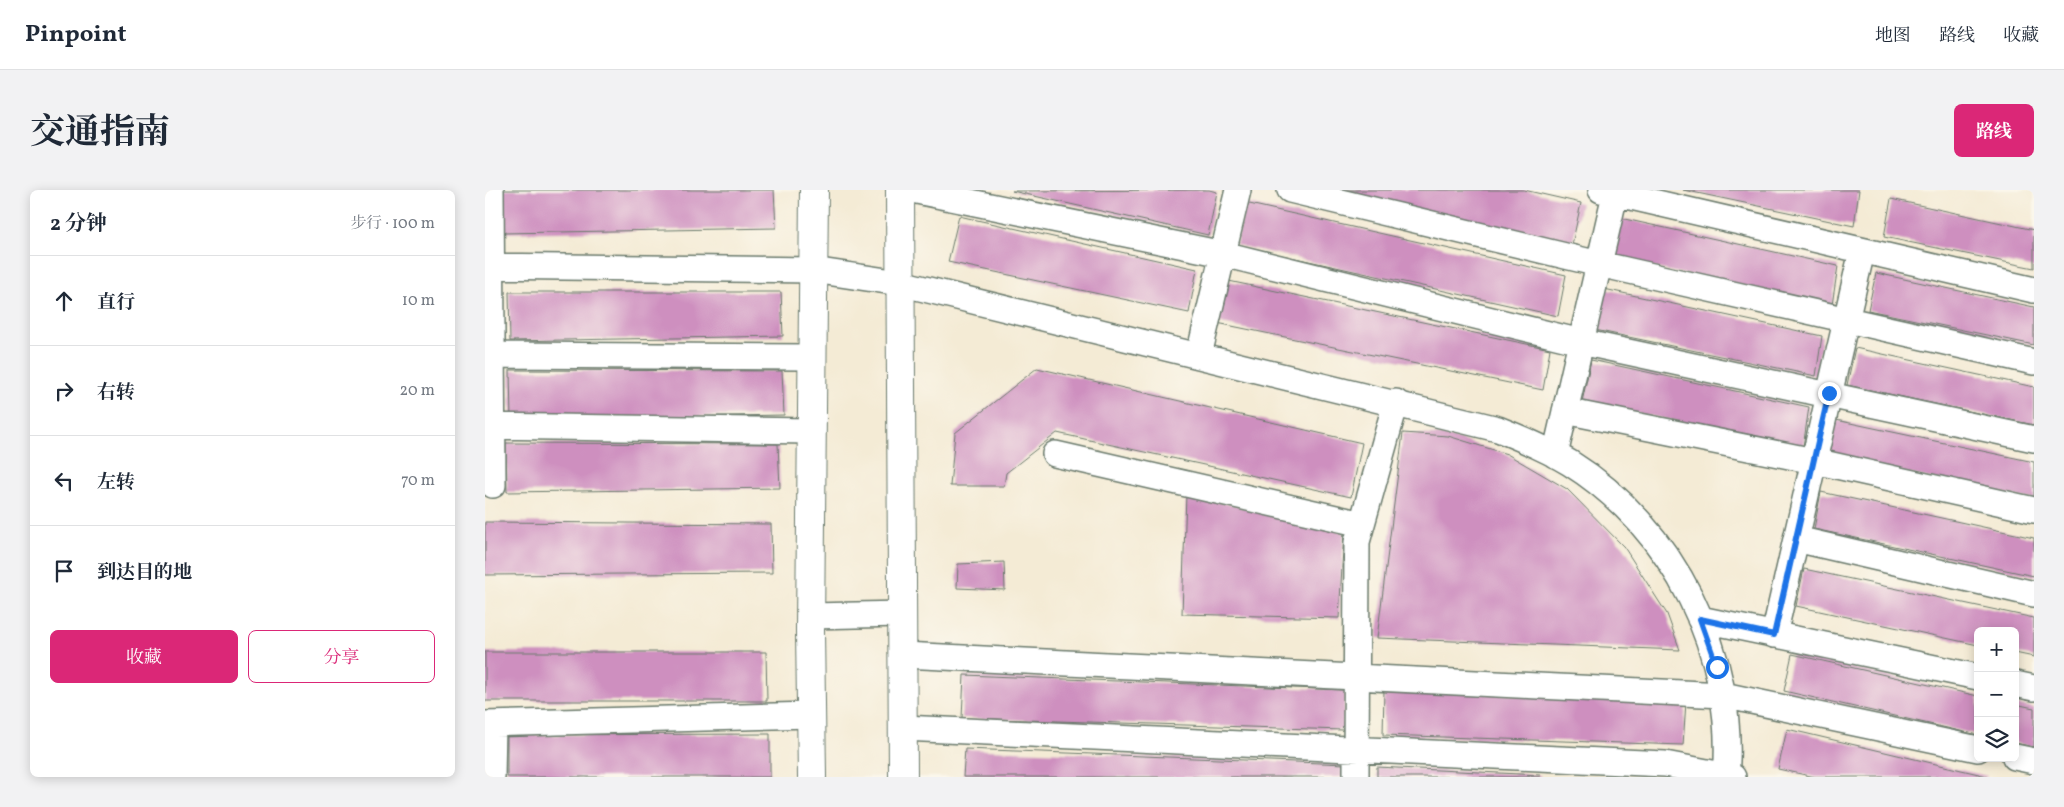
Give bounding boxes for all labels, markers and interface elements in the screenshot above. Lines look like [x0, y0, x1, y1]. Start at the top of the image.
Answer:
text: Pinpoint [25, 18, 127, 52]
text: 地图 [1875, 24, 1911, 49]
text: 路线 [1939, 24, 1975, 49]
text: 收藏 [2003, 24, 2039, 49]
button: 路线 [1954, 104, 2034, 157]
text: 交通指南 [30, 110, 170, 158]
text: 2 分钟 [50, 210, 107, 239]
text: 步行 · 100 m [350, 213, 435, 235]
icon: ahead [50, 287, 78, 315]
text: 直行 [97, 290, 135, 316]
text: 10 m [402, 290, 435, 312]
icon: right [50, 377, 78, 405]
text: 右转 [97, 380, 135, 406]
text: 20 m [400, 380, 435, 402]
route end [1818, 382, 1841, 405]
icon: left [50, 467, 78, 495]
text: 左转 [97, 470, 135, 496]
text: 70 m [401, 470, 435, 492]
icon: arrive [50, 557, 78, 585]
text: 到达目的地 [97, 560, 192, 586]
map controls [1974, 627, 2019, 762]
button: + [1974, 627, 2019, 672]
button: 收藏 [50, 630, 238, 683]
button: 分享 [248, 630, 435, 683]
route start [1706, 656, 1729, 679]
button: − [1974, 672, 2019, 717]
button: layers [1974, 717, 2019, 762]

